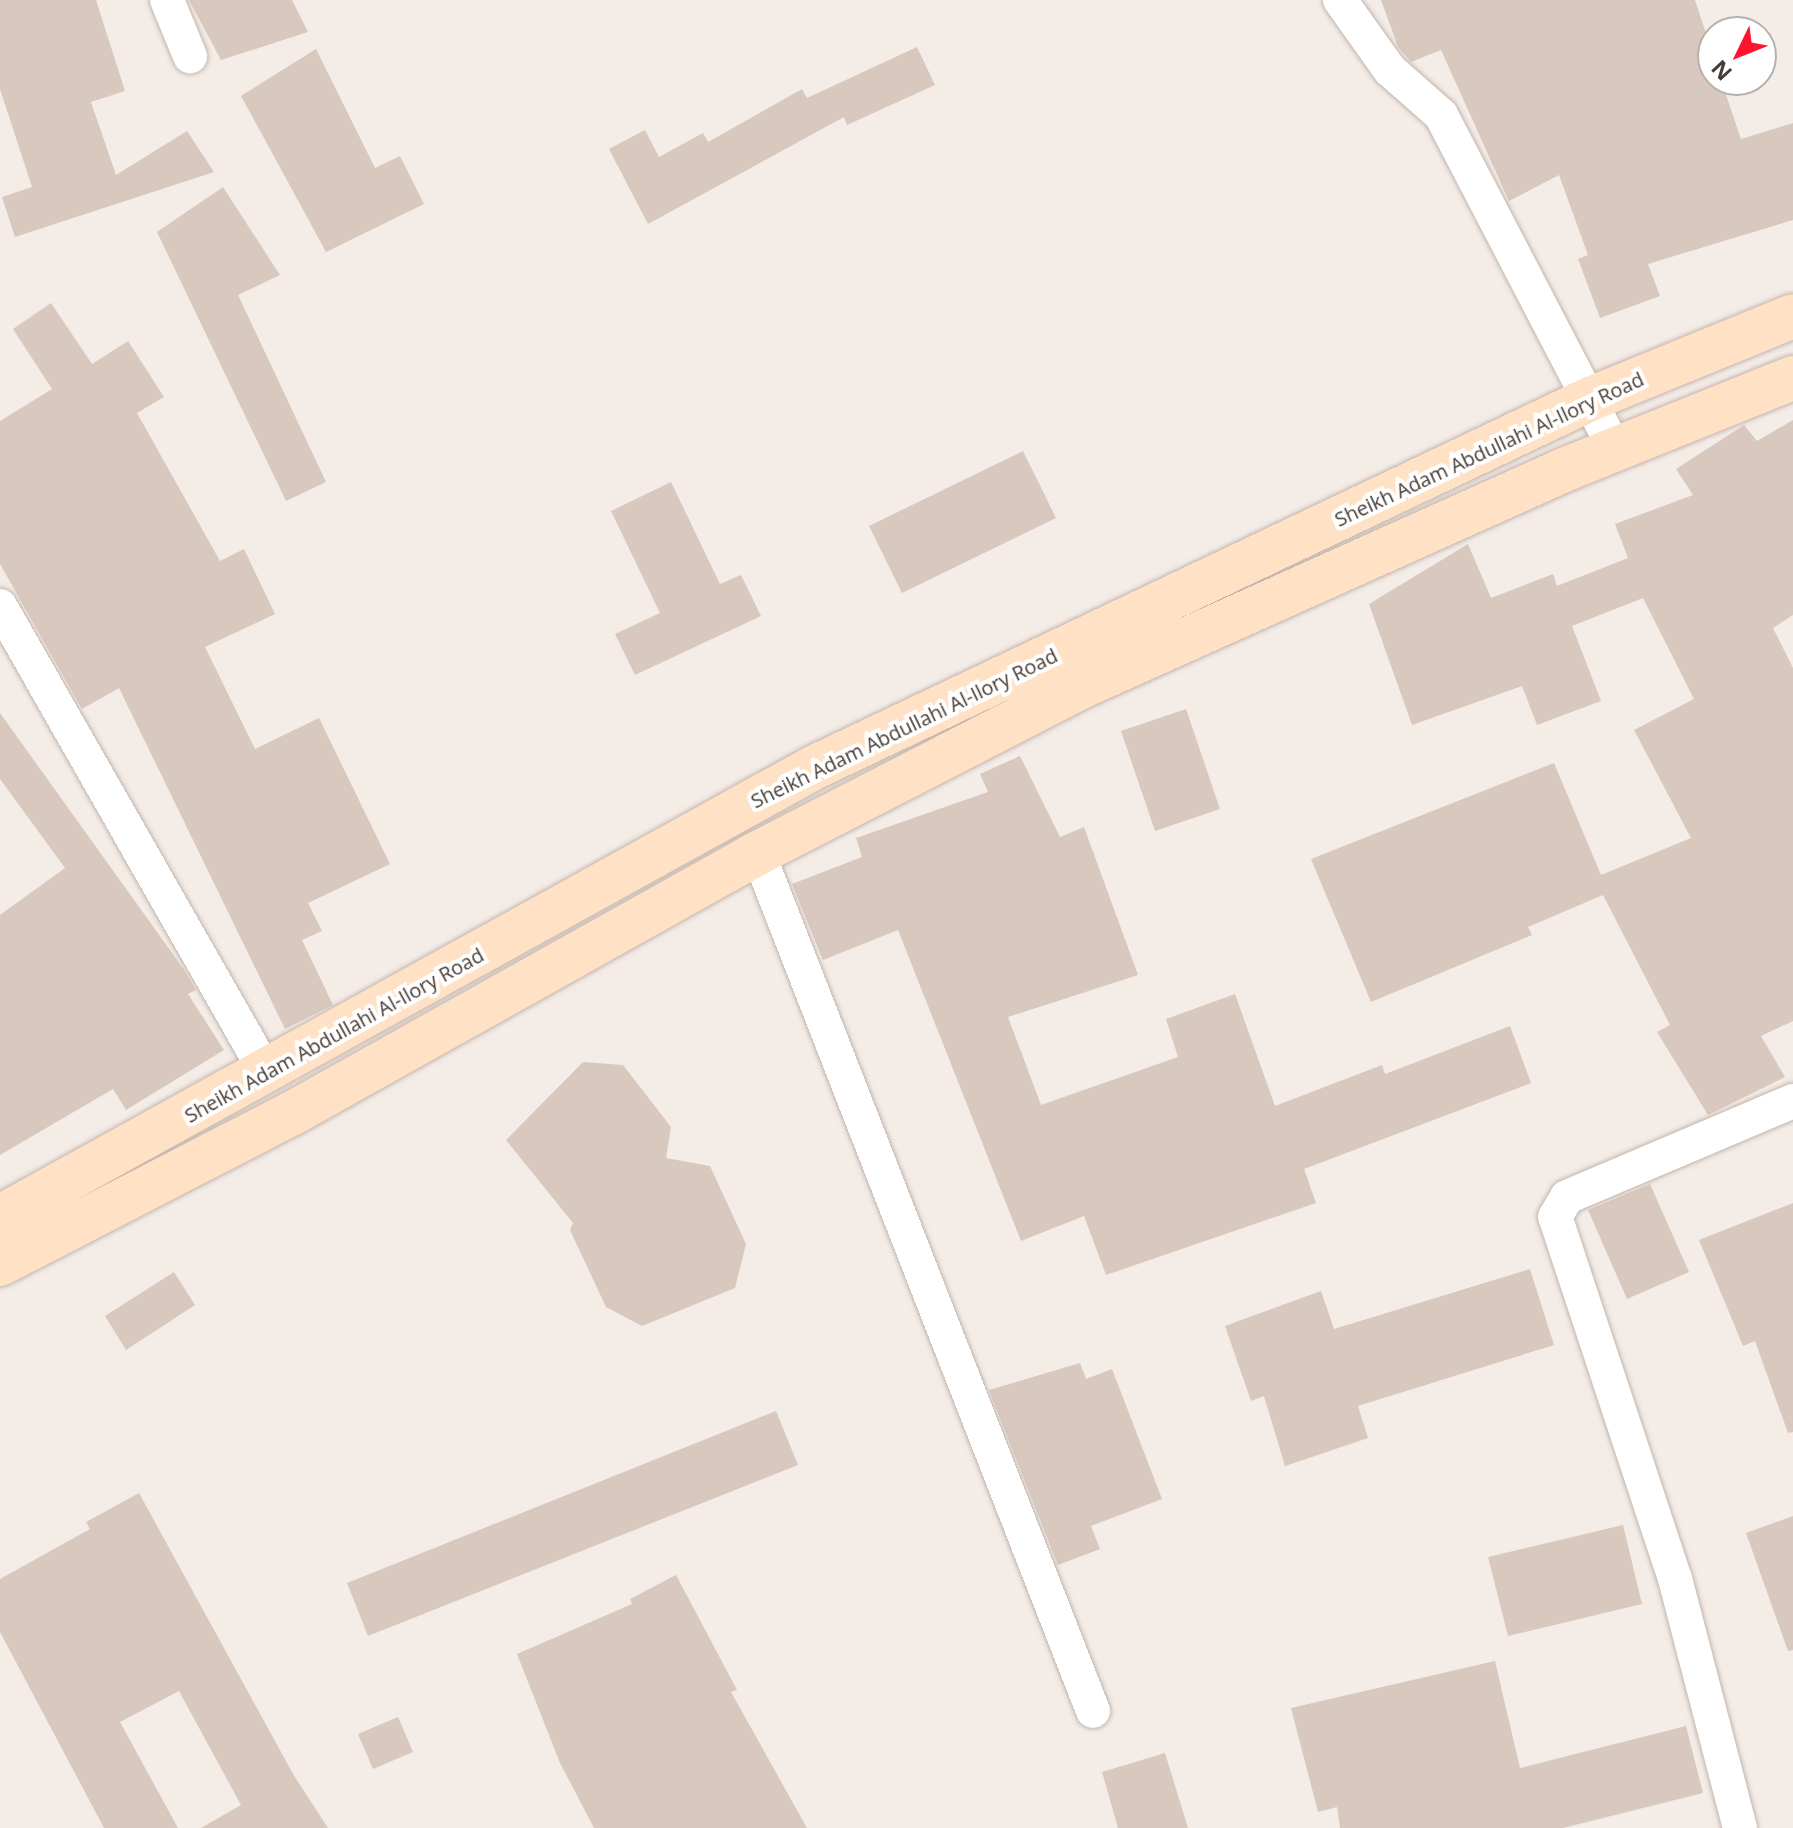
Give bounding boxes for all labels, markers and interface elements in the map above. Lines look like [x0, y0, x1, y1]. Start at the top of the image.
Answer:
north arrow [1697, 16, 1777, 96]
text: N [1704, 54, 1738, 88]
street label: Sheikh Adam Abdullahi Al-Ilory Road [1331, 367, 1647, 531]
street label: Sheikh Adam Abdullahi Al-Ilory Road [747, 643, 1061, 813]
street label: Sheikh Adam Abdullahi Al-Ilory Road [180, 943, 488, 1127]

